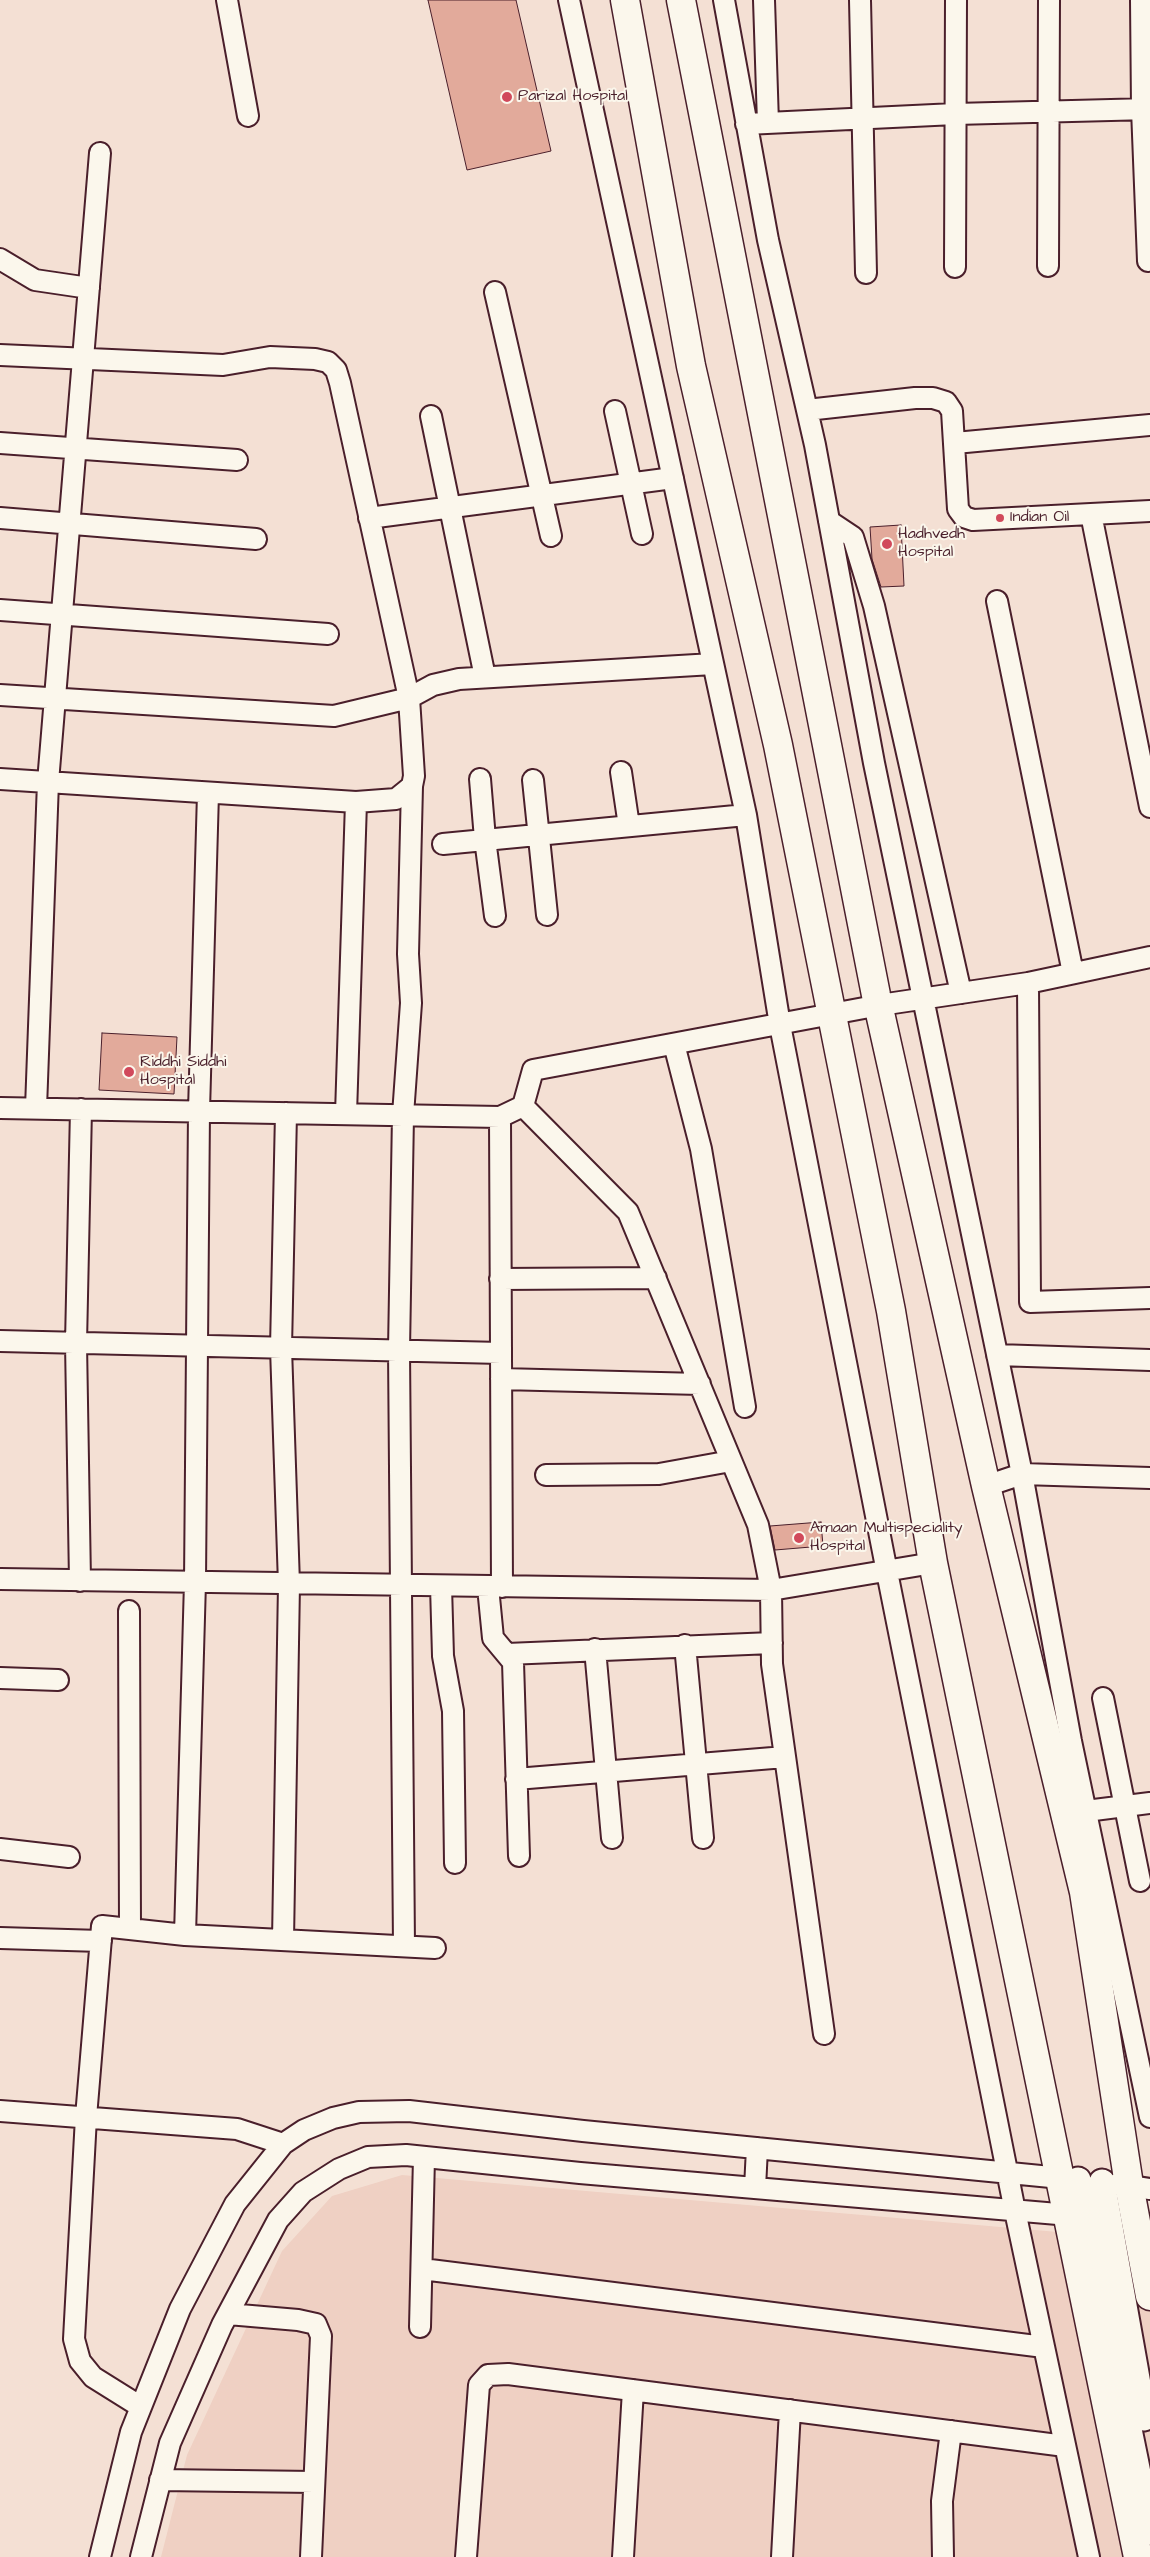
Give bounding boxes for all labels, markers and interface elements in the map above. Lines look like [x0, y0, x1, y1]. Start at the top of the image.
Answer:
place label: Parizal Hospital [518, 87, 628, 107]
marker: Parizal Hospital [500, 90, 514, 104]
place label: Indian Oil [1010, 508, 1069, 528]
marker: Indian Oil [994, 512, 1006, 524]
place label: Hadhvedh Hospital [898, 525, 965, 563]
marker: Hadhvedh Hospital [880, 537, 894, 551]
place label: Riddhi Siddhi Hospital [140, 1053, 226, 1091]
marker: Riddhi Siddhi Hospital [122, 1065, 136, 1079]
place label: Amaan Multispeciality Hospital [810, 1519, 963, 1557]
marker: Amaan Multispeciality Hospital [792, 1531, 806, 1545]

